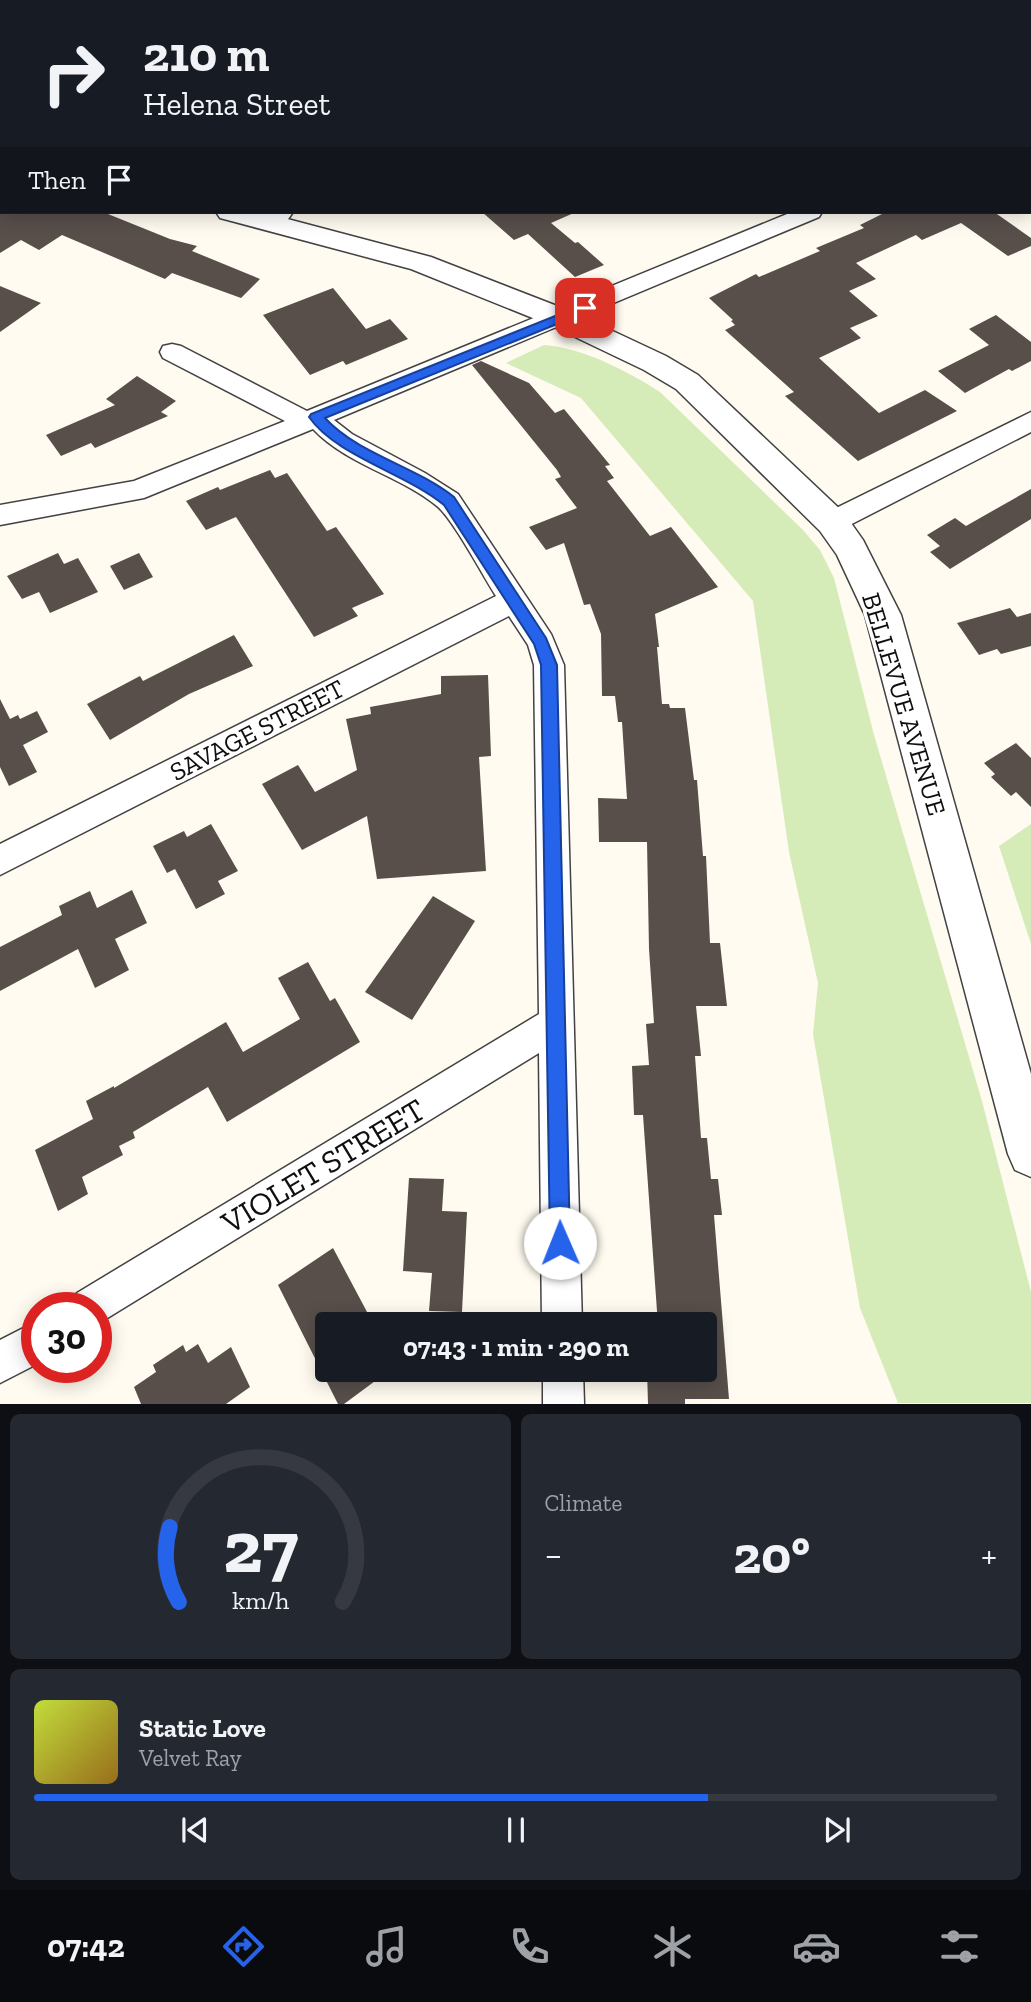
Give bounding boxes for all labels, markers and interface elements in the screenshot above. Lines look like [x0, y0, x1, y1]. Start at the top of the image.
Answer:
text: 210 m [143, 25, 269, 84]
icon: right [28, 28, 119, 119]
text: Helena Street [143, 85, 330, 123]
icon: arrive [100, 161, 138, 199]
text: Then [28, 164, 86, 196]
pin [555, 278, 615, 338]
icon: arrive [566, 289, 604, 327]
street label: BELLEVUE AVENUE [855, 589, 953, 819]
street label: SAVAGE STREET [164, 672, 350, 788]
street label: VIOLET STREET [214, 1090, 432, 1242]
position arrow [523, 1206, 597, 1280]
speed limit sign: 30 [21, 1292, 112, 1383]
text: 07:43 · 1 min · 290 m [403, 1331, 629, 1363]
text: Climate [545, 1489, 622, 1517]
text: 27 [223, 1504, 298, 1592]
text: 20° [733, 1524, 810, 1586]
text: − [545, 1532, 562, 1578]
text: + [981, 1532, 997, 1578]
text: km/h [232, 1585, 289, 1615]
text: Static Love [139, 1712, 266, 1744]
text: Velvet Ray [139, 1744, 241, 1772]
icon: previous [176, 1811, 214, 1849]
icon: pause [497, 1811, 535, 1849]
icon: next [818, 1811, 856, 1849]
icon: directions [219, 1922, 268, 1971]
icon: music [362, 1922, 411, 1971]
icon: phone [505, 1922, 554, 1971]
icon: climate [648, 1922, 697, 1971]
icon: car [792, 1922, 841, 1971]
icon: filters [935, 1922, 984, 1971]
text: 07:42 [47, 1927, 125, 1965]

